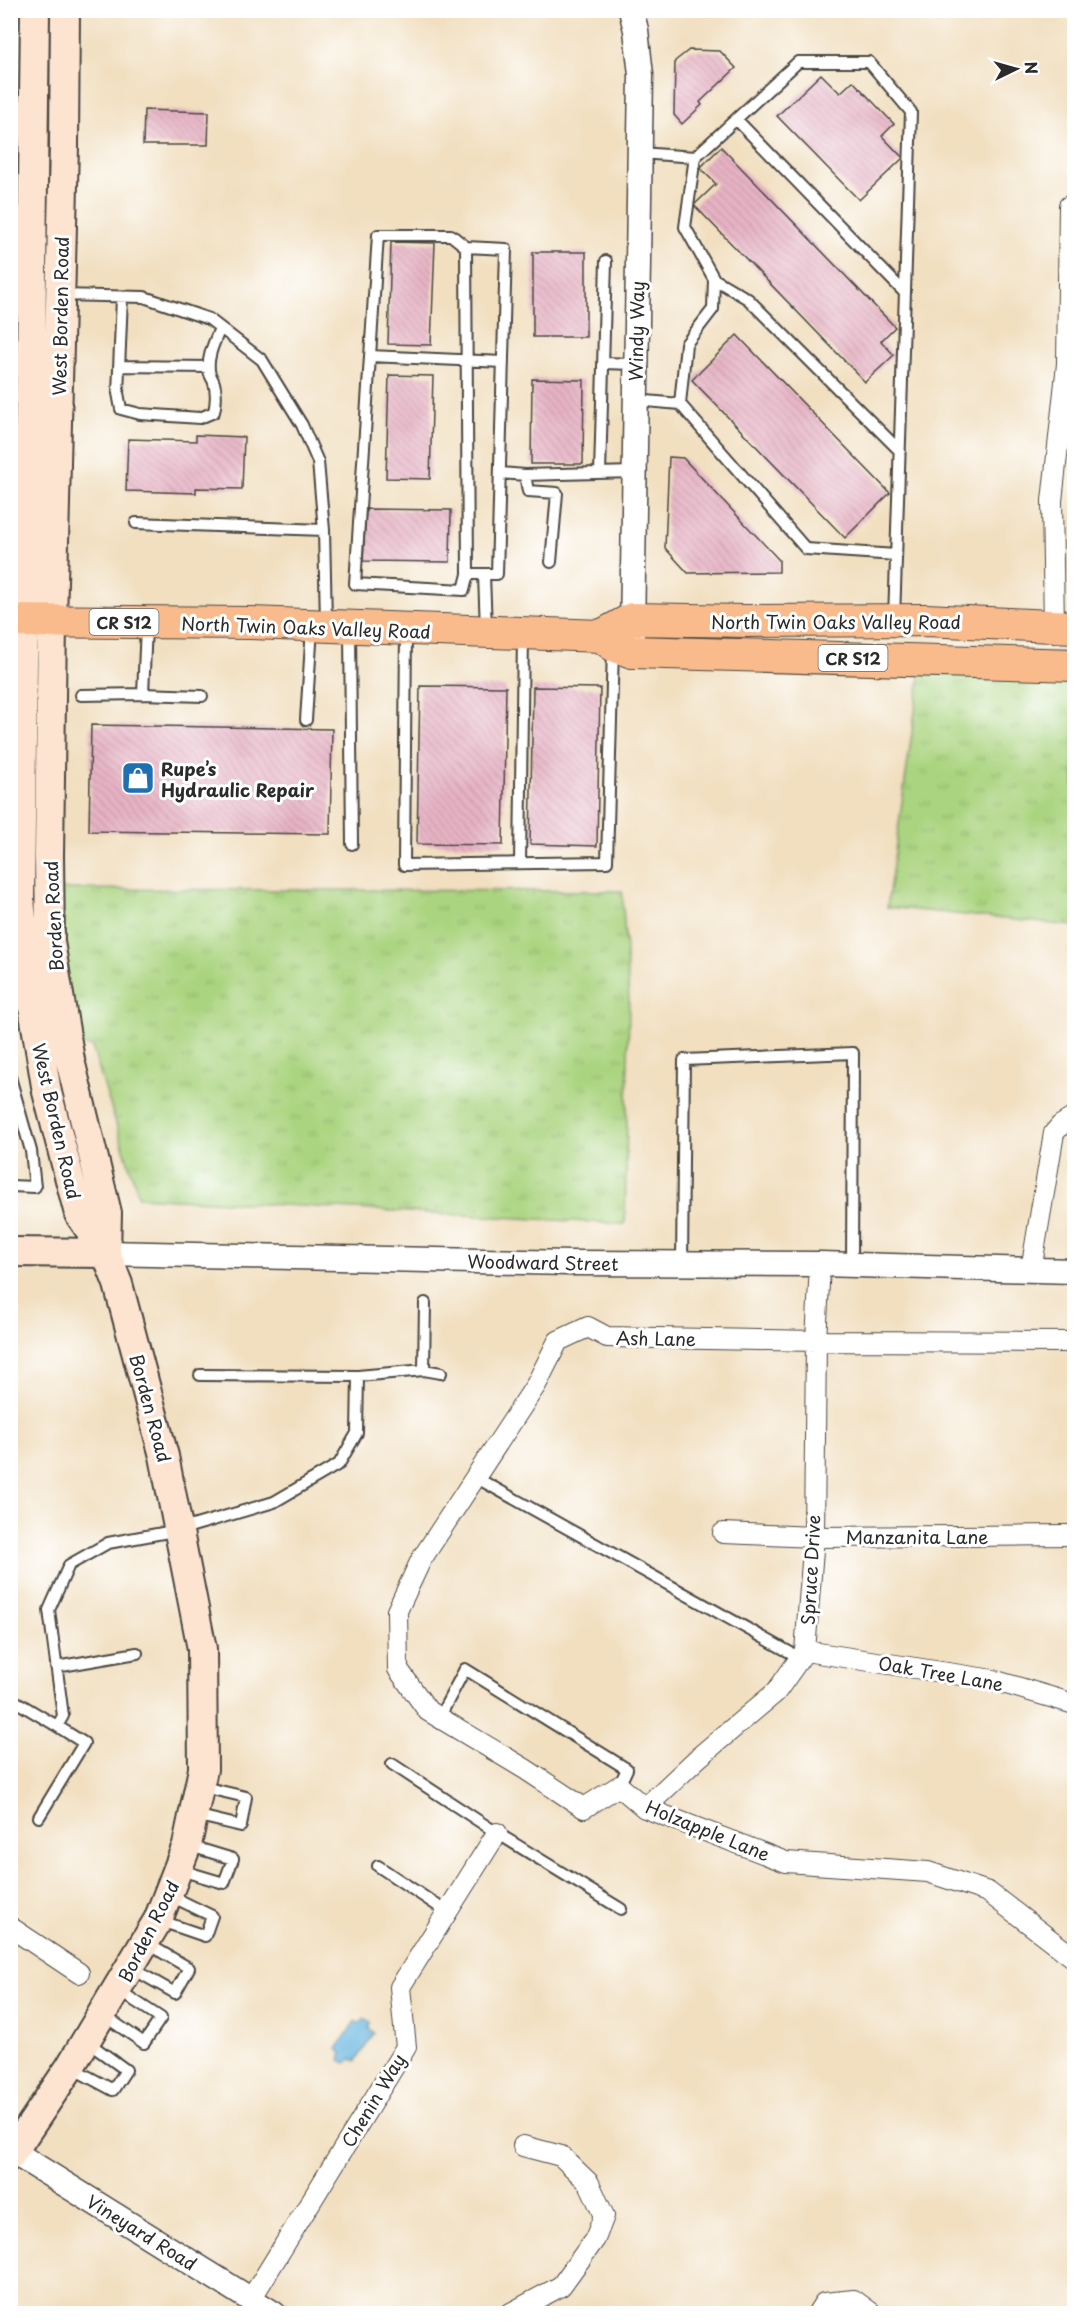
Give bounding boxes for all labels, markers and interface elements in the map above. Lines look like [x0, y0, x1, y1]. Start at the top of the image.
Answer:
north arrow [986, 39, 1046, 99]
text: N [1019, 60, 1044, 75]
street label: West Borden Road [45, 236, 75, 396]
street label: Windy Way [622, 281, 650, 381]
street label: North Twin Oaks Valley Road [711, 608, 961, 635]
road number: CR S12 [90, 609, 158, 635]
street label: North Twin Oaks Valley Road [181, 609, 431, 645]
road number: CR S12 [818, 645, 888, 671]
place label: Rupe’s Hydraulic Repair [161, 755, 315, 803]
shop icon: Rupe’s Hydraulic Repair [120, 760, 156, 796]
street label: Borden Road [37, 860, 69, 972]
street label: West Borden Road [26, 1040, 88, 1202]
street label: Woodward Street [467, 1247, 619, 1277]
street label: Ash Lane [616, 1324, 696, 1352]
street label: Borden Road [124, 1351, 178, 1465]
street label: Spruce Drive [794, 1514, 826, 1626]
street label: Manzanita Lane [846, 1523, 988, 1550]
street label: Oak Tree Lane [876, 1649, 1006, 1697]
street label: Holzapple Lane [642, 1793, 774, 1867]
street label: Borden Road [111, 1875, 185, 1987]
street label: Chenin Way [334, 2048, 412, 2152]
street label: Vineyard Road [82, 2187, 202, 2277]

